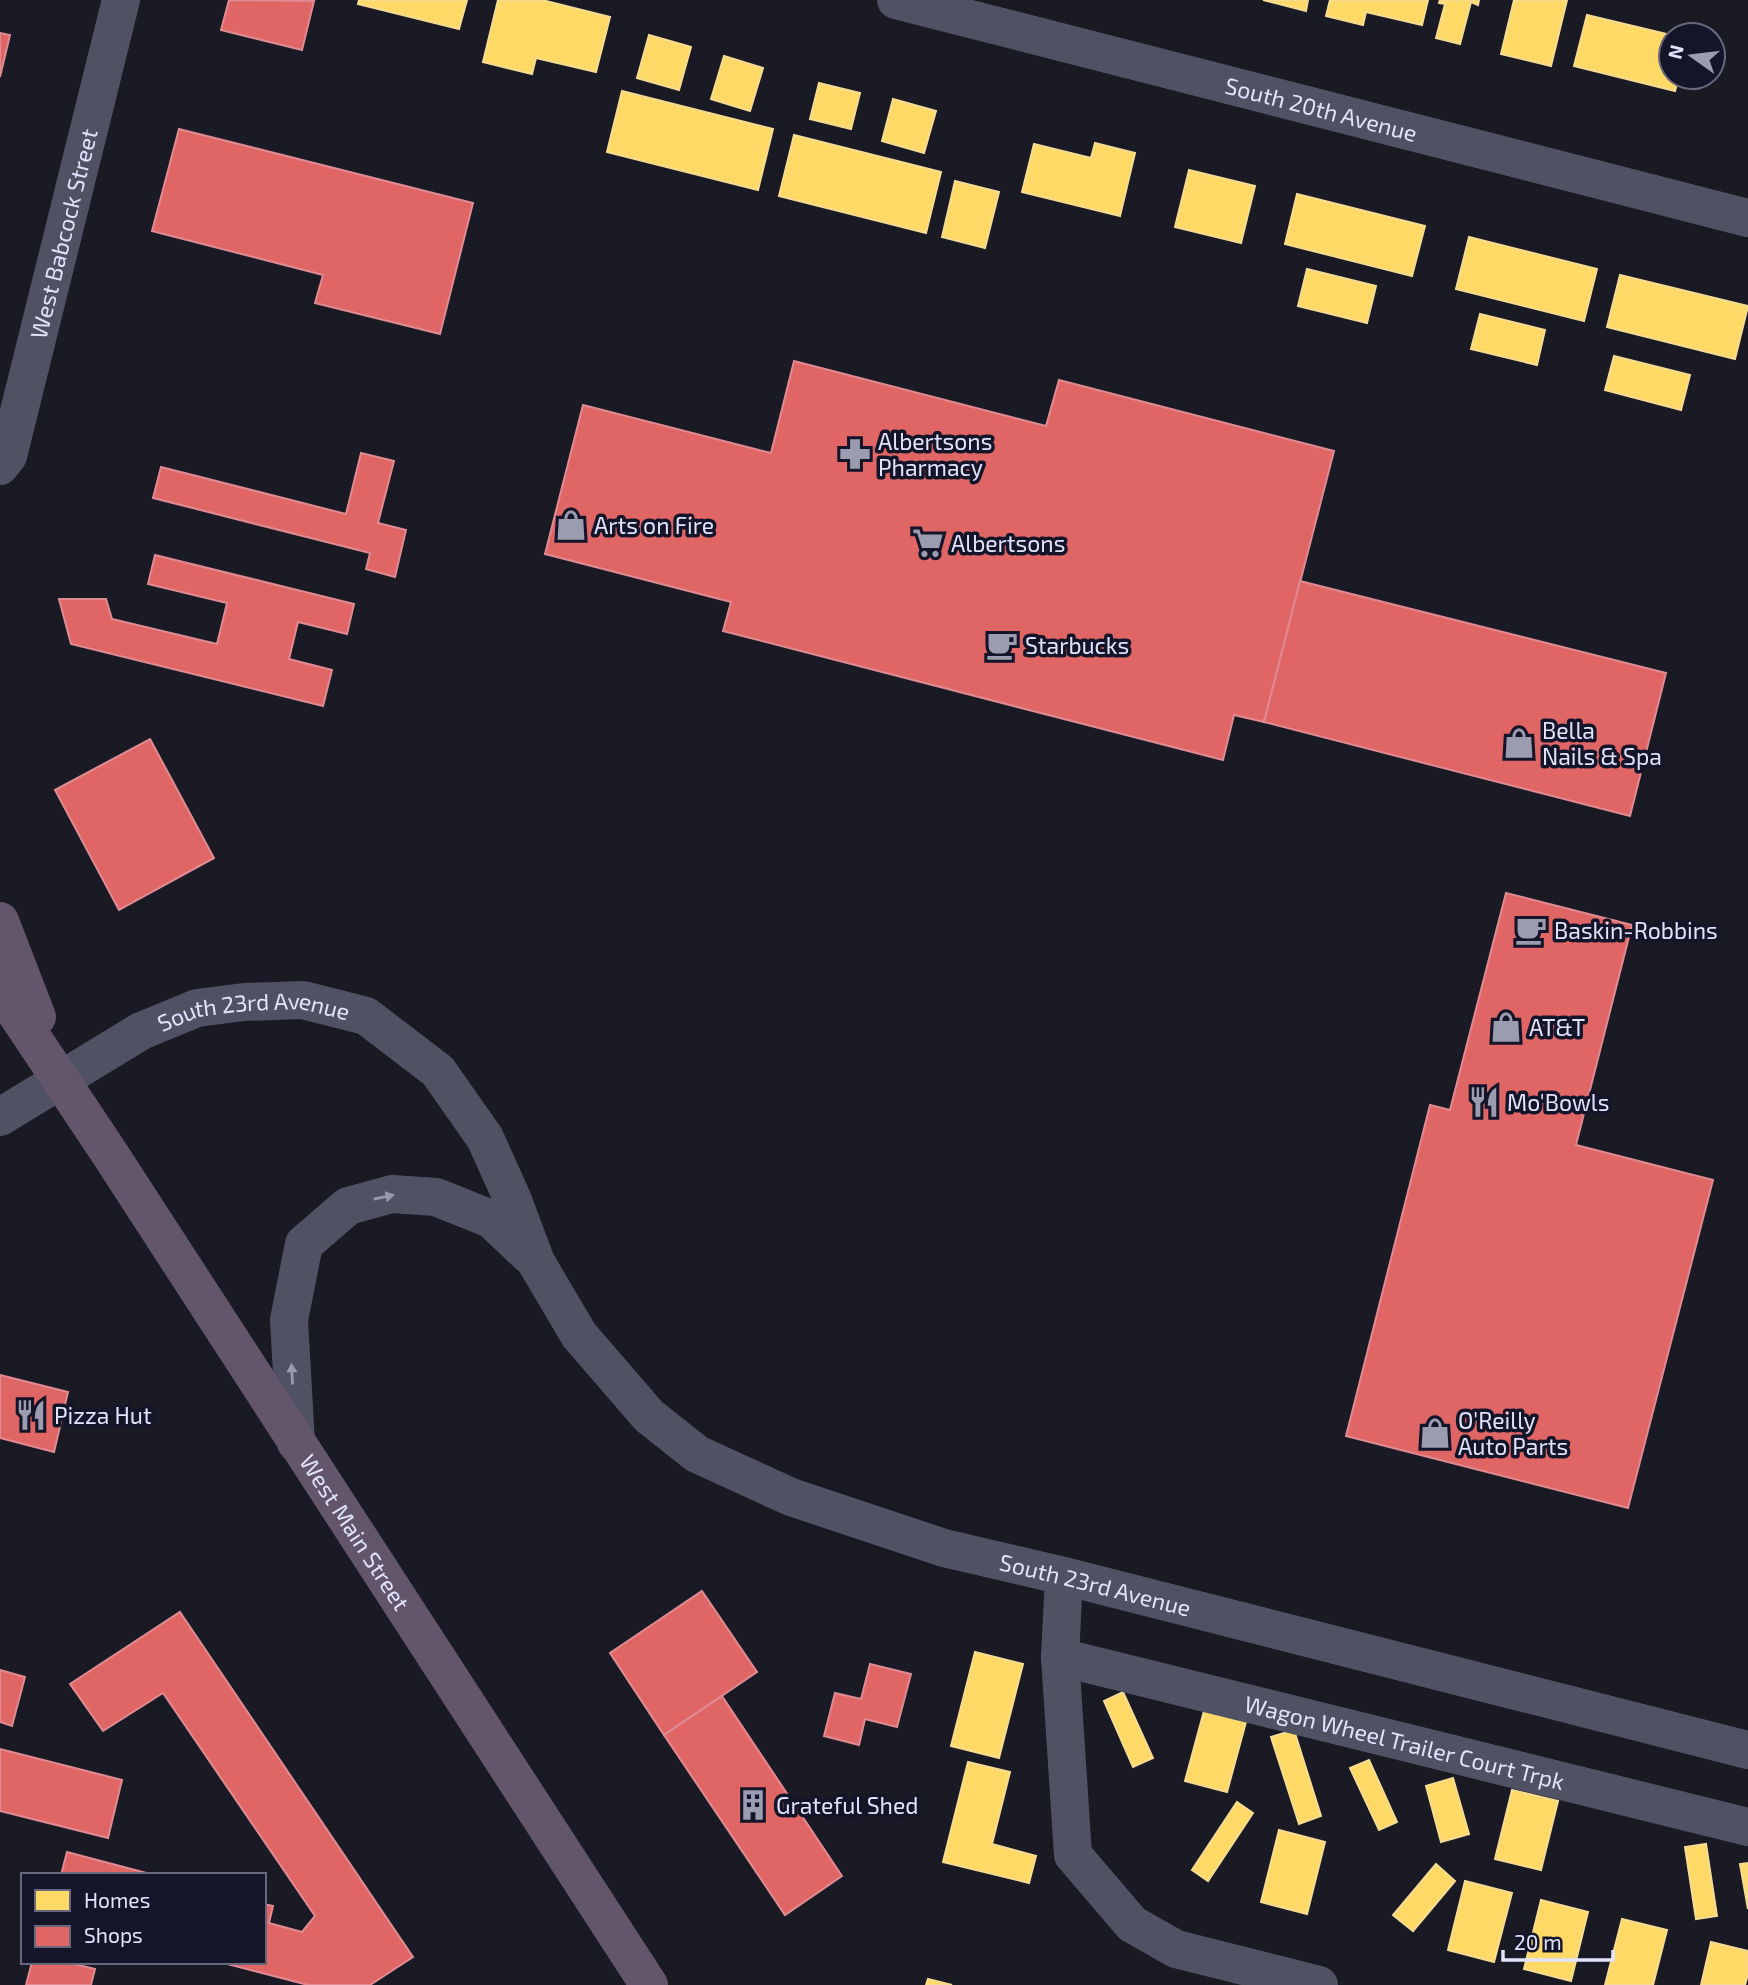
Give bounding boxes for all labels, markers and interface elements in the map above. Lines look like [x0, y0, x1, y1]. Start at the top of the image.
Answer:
north arrow [1657, 21, 1727, 91]
text: N [1662, 42, 1688, 61]
street label: South 20th Avenue [1222, 71, 1420, 147]
street label: West Babcock Street [24, 125, 103, 341]
place label: Albertsons Pharmacy [878, 427, 992, 481]
pharmacy icon: Albertsons Pharmacy [838, 437, 872, 471]
shop icon: Arts on Fire [554, 508, 588, 542]
place label: Arts on Fire [594, 511, 714, 539]
supermarket icon: Albertsons [911, 526, 945, 560]
place label: Albertsons [951, 529, 1065, 557]
cafe icon: Starbucks [985, 628, 1019, 662]
place label: Starbucks [1025, 631, 1129, 659]
place label: Bella Nails & Spa [1542, 716, 1662, 770]
shop icon: Bella Nails & Spa [1502, 726, 1536, 760]
cafe icon: Baskin-Robbins [1514, 913, 1548, 947]
place label: Baskin-Robbins [1554, 916, 1718, 944]
street label: South 23rd Avenue [153, 986, 353, 1037]
shop icon: AT&T [1489, 1010, 1523, 1044]
place label: AT&T [1529, 1013, 1585, 1041]
restaurant icon: Mo'Bowls [1467, 1085, 1501, 1119]
place label: Mo'Bowls [1507, 1088, 1609, 1116]
one-way arrow [373, 1191, 395, 1202]
one-way arrow [286, 1363, 297, 1385]
restaurant icon: Pizza Hut [14, 1398, 48, 1432]
place label: Pizza Hut [54, 1401, 152, 1429]
place label: O'Reilly Auto Parts [1458, 1406, 1568, 1460]
shop icon: O'Reilly Auto Parts [1418, 1416, 1452, 1450]
street label: West Main Street [294, 1449, 416, 1616]
street label: South 23rd Avenue [997, 1547, 1194, 1622]
street label: Wagon Wheel Trailer Court Trpk [1242, 1689, 1568, 1795]
building icon: Grateful Shed [736, 1788, 770, 1822]
place label: Grateful Shed [776, 1791, 918, 1819]
legend [21, 1873, 266, 1964]
text: Homes [84, 1887, 150, 1912]
scale bar [1503, 1918, 1613, 1962]
text: Shops [84, 1922, 143, 1947]
text: 20 m [1514, 1929, 1562, 1954]

